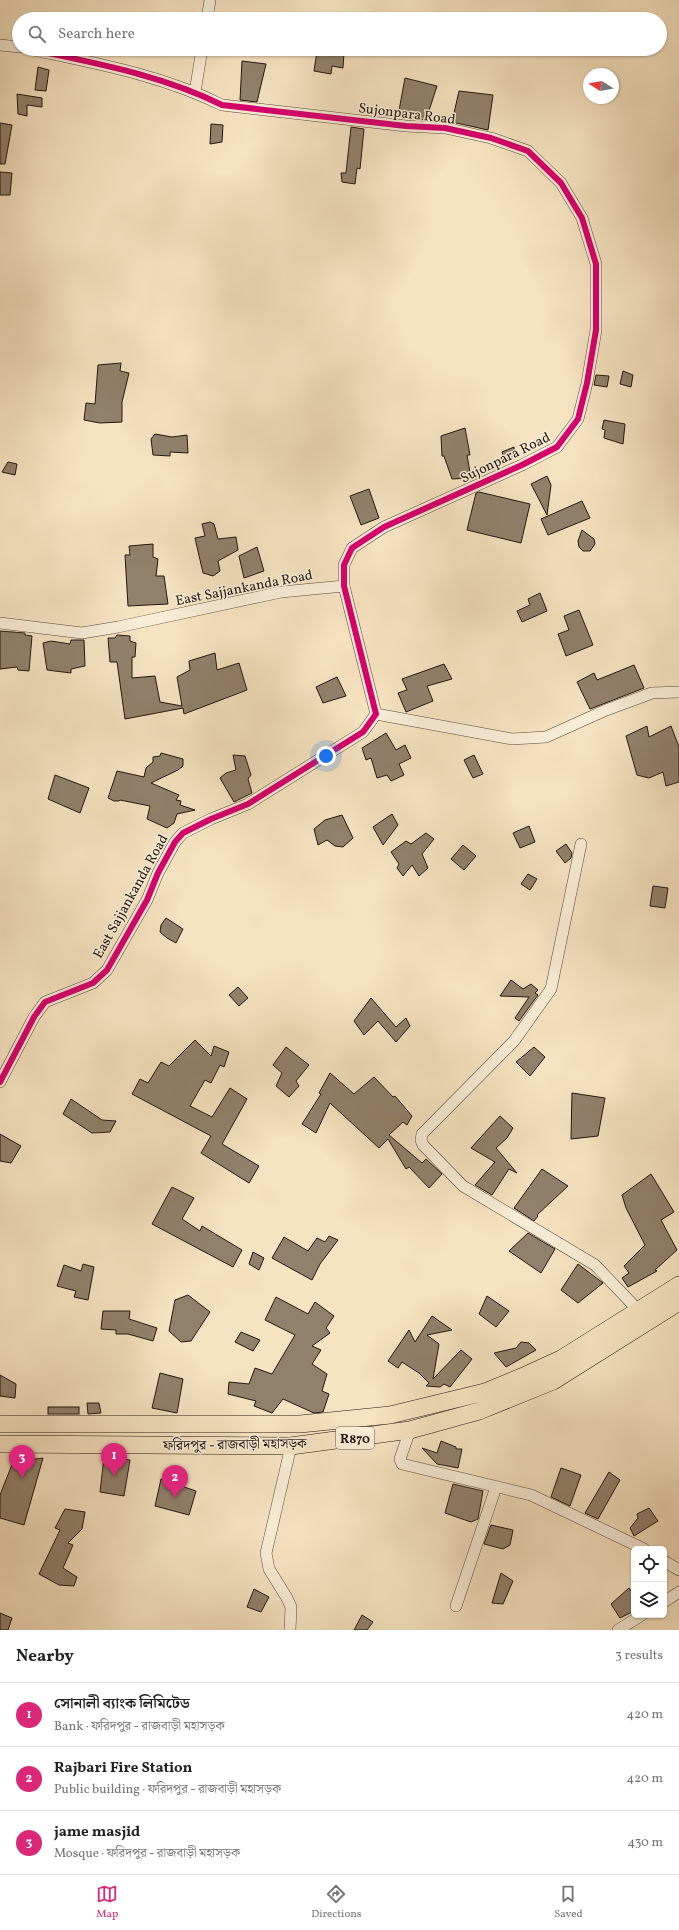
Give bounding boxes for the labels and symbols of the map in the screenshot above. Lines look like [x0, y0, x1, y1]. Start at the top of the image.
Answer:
north arrow [583, 68, 619, 104]
street label: Sujonpara Road [357, 99, 457, 130]
street label: Sujonpara Road [458, 428, 554, 488]
street label: East Sajjankanda Road [174, 566, 315, 611]
your location [316, 746, 336, 766]
street label: East Sajjankanda Road [89, 831, 173, 962]
road number: R870 [336, 1427, 374, 1449]
street label: ফরিদপুর - রাজবাড়ী মহাসড়ক [162, 1435, 308, 1456]
pin: 1 [101, 1443, 127, 1476]
pin: 3 [9, 1445, 35, 1478]
pin: 2 [162, 1465, 188, 1498]

